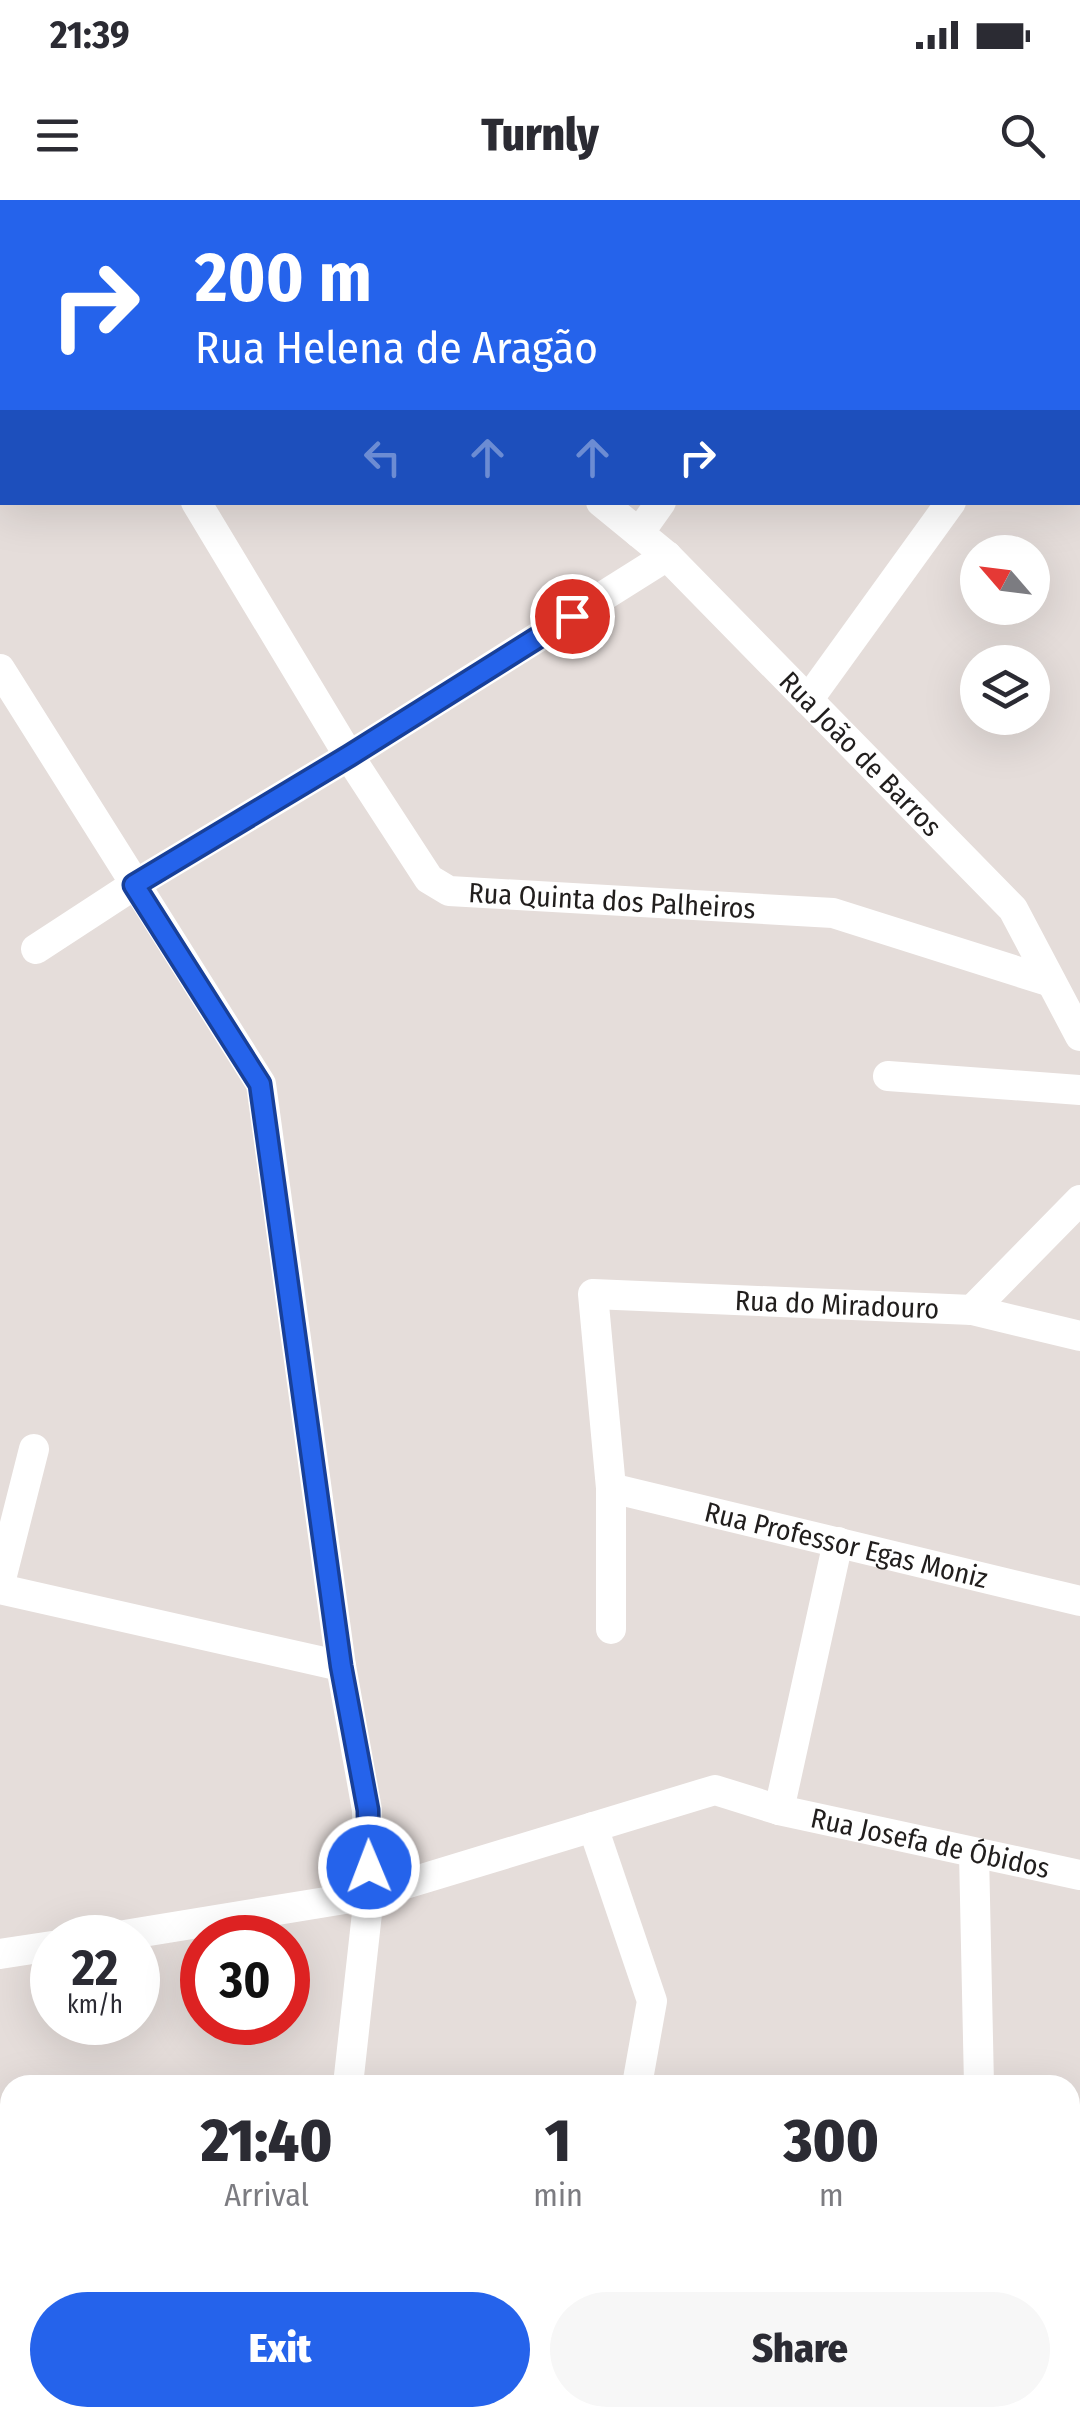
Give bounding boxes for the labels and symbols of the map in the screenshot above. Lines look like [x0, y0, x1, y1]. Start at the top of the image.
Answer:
north arrow [960, 535, 1050, 625]
pin [530, 574, 615, 659]
street label: Rua João de Barros [772, 665, 948, 843]
street label: Rua Quinta dos Palheiros [468, 876, 757, 926]
street label: Rua do Miradouro [734, 1284, 940, 1326]
street label: Rua Professor Egas Moniz [701, 1495, 991, 1595]
street label: Rua Josefa de Óbidos [808, 1801, 1053, 1885]
position arrow [317, 1815, 421, 1919]
speed limit sign: 30 [180, 1915, 310, 2045]

